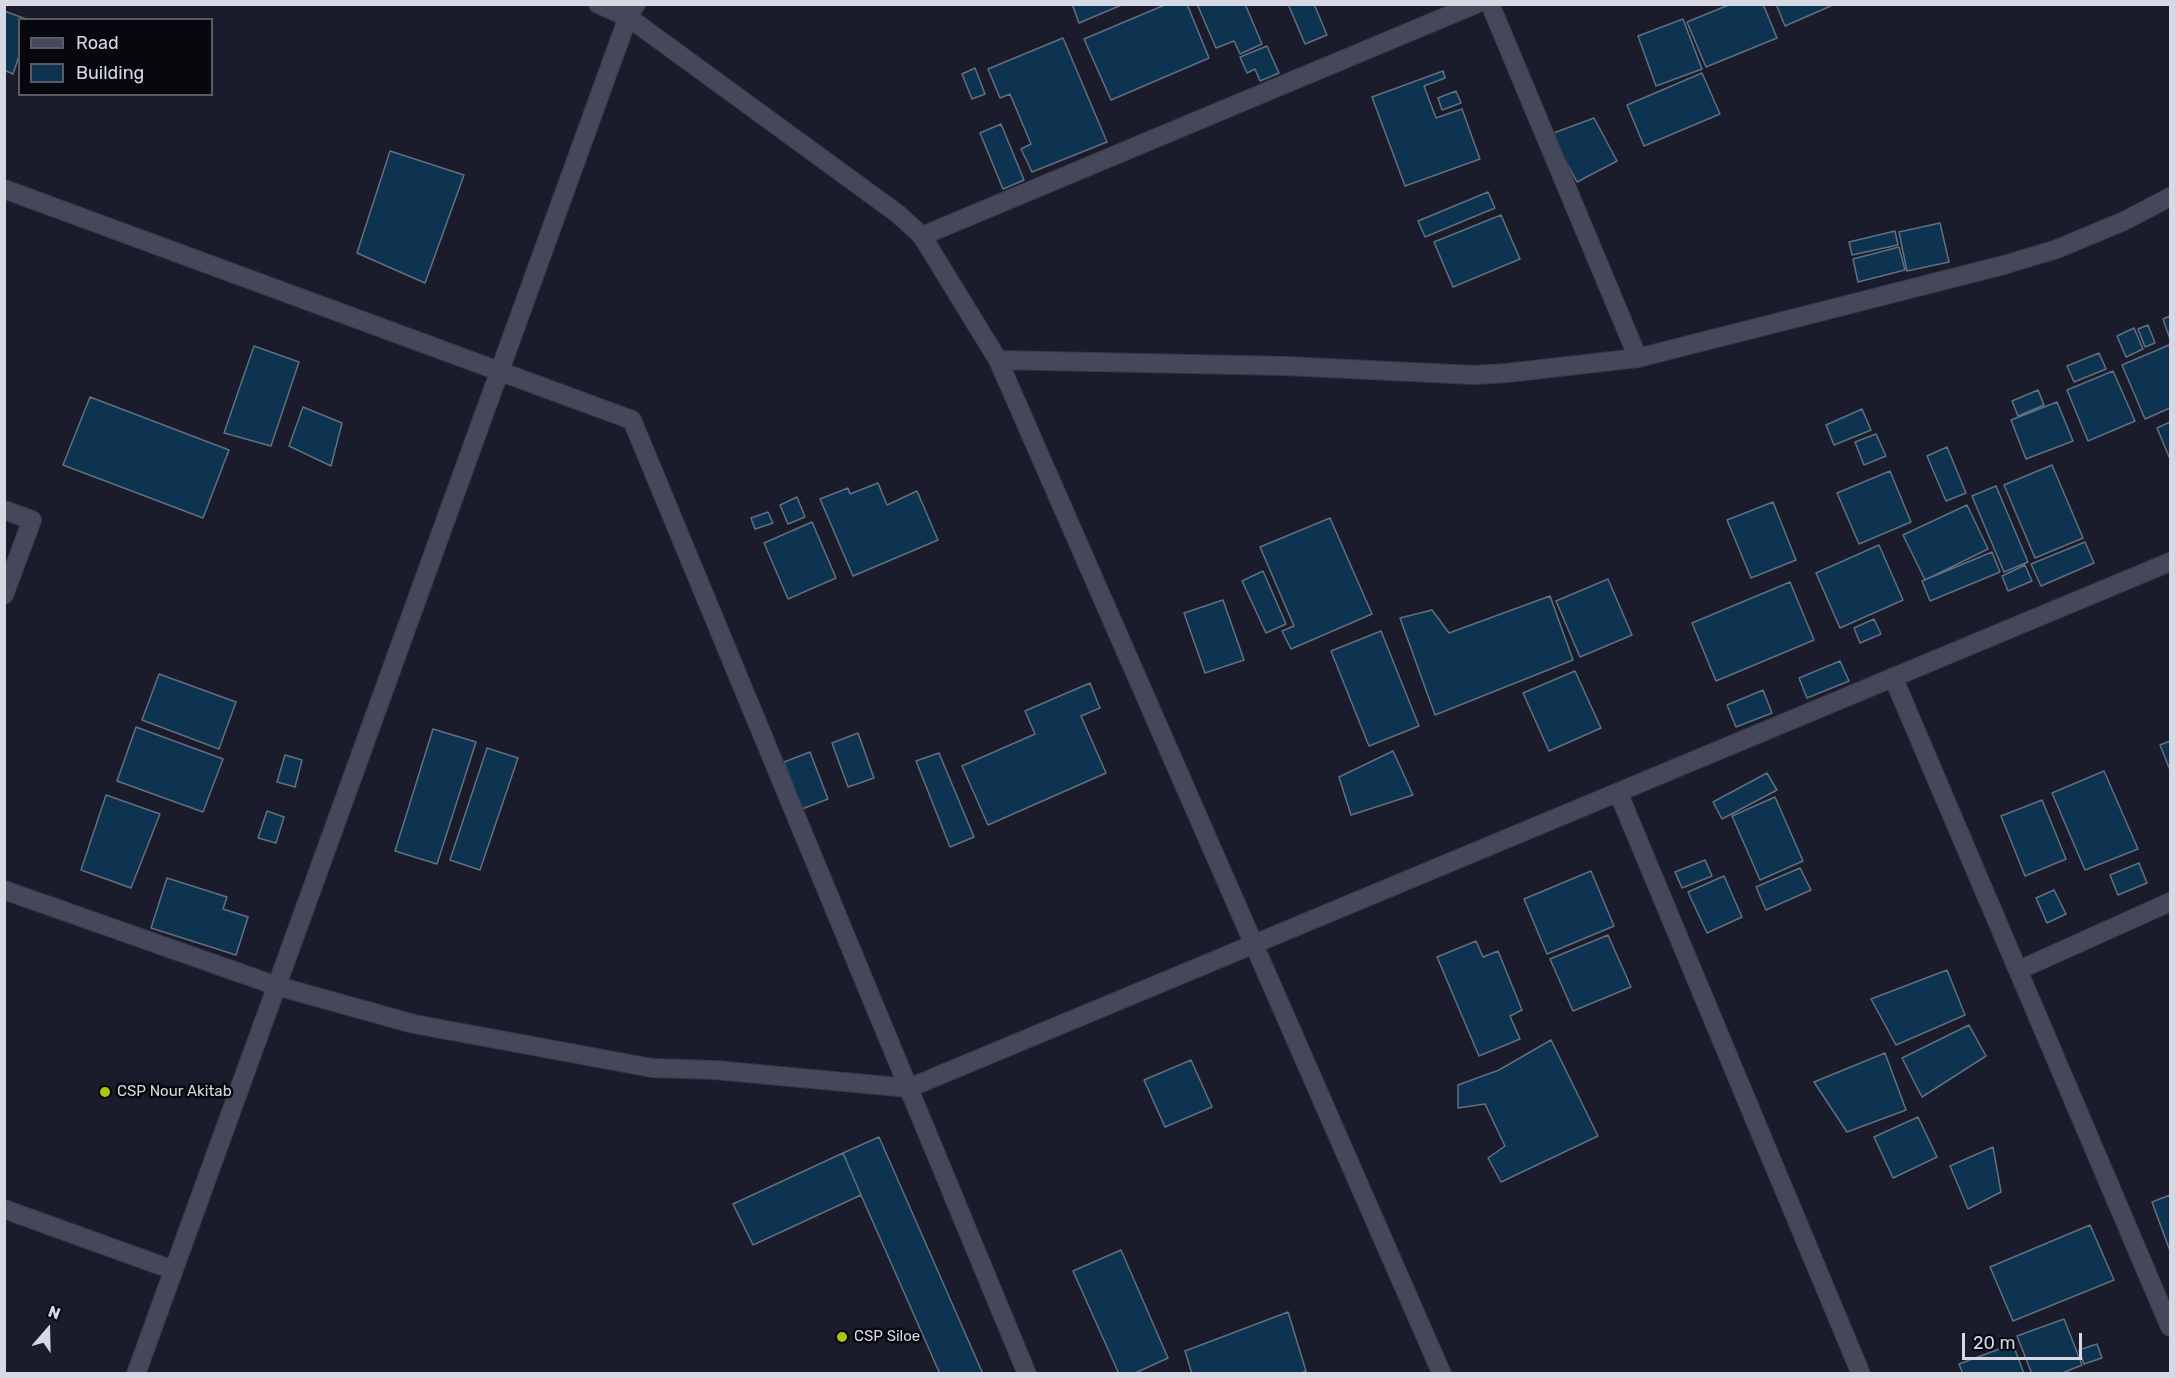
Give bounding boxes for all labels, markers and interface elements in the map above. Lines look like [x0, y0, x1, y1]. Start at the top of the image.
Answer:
legend [18, 18, 213, 96]
text: Road [76, 32, 119, 54]
text: Building [76, 62, 144, 84]
place label: CSP Nour Akitab [117, 1083, 232, 1101]
marker: CSP Nour Akitab [98, 1085, 112, 1099]
north arrow [18, 1300, 78, 1360]
text: N [46, 1302, 63, 1324]
scale bar [1965, 1321, 2085, 1359]
place label: CSP Siloe [854, 1328, 920, 1346]
marker: CSP Siloe [835, 1330, 849, 1344]
text: 20 m [1973, 1332, 2015, 1354]

